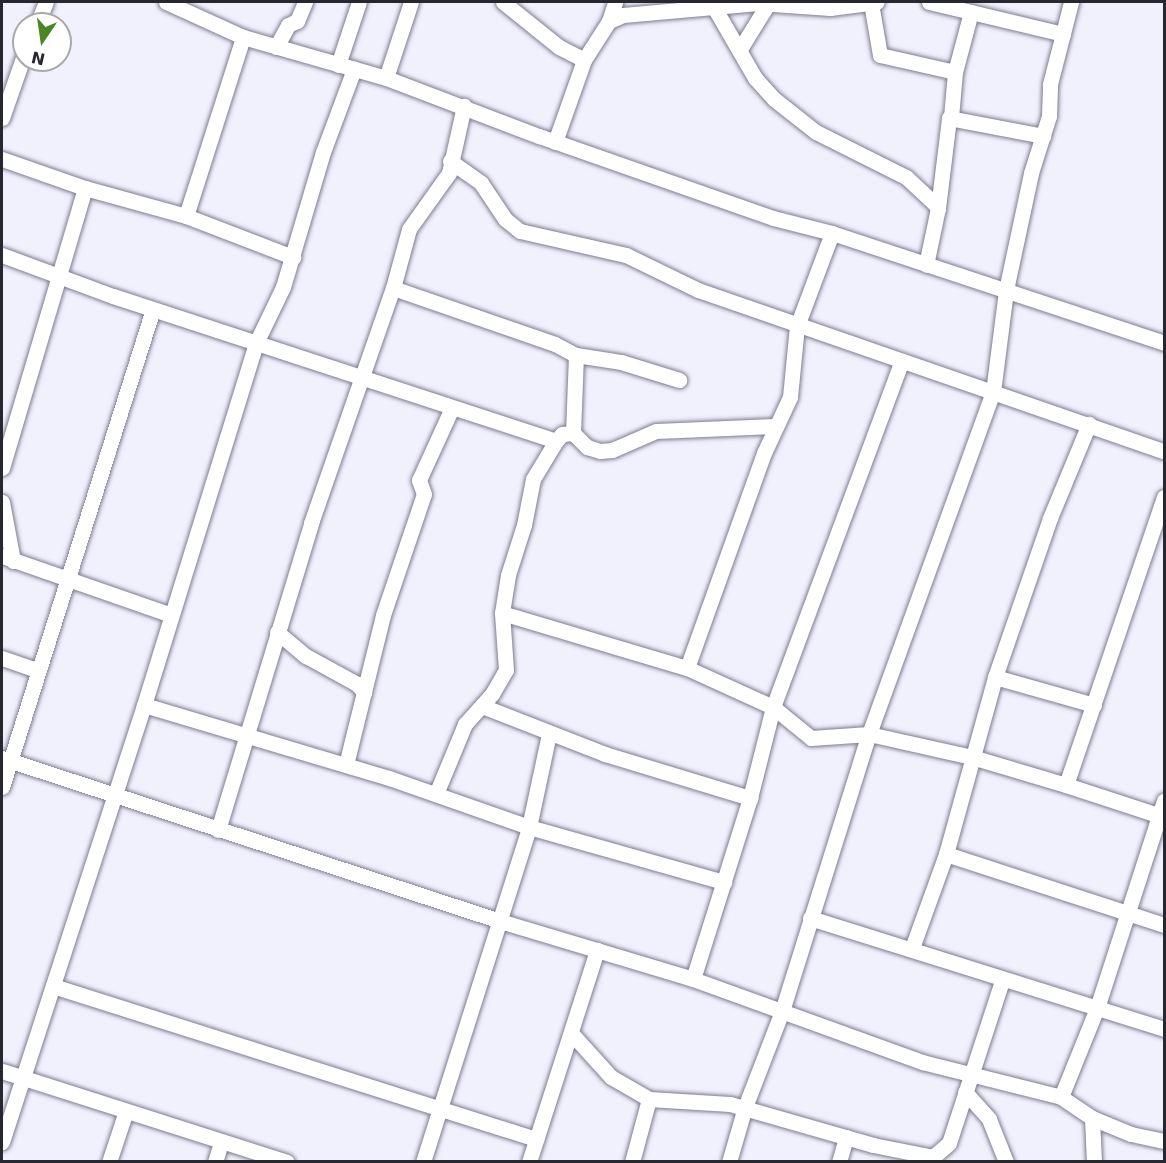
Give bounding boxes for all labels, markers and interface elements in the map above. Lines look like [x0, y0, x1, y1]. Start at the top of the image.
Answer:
north arrow [12, 12, 72, 72]
text: N [30, 47, 47, 69]

